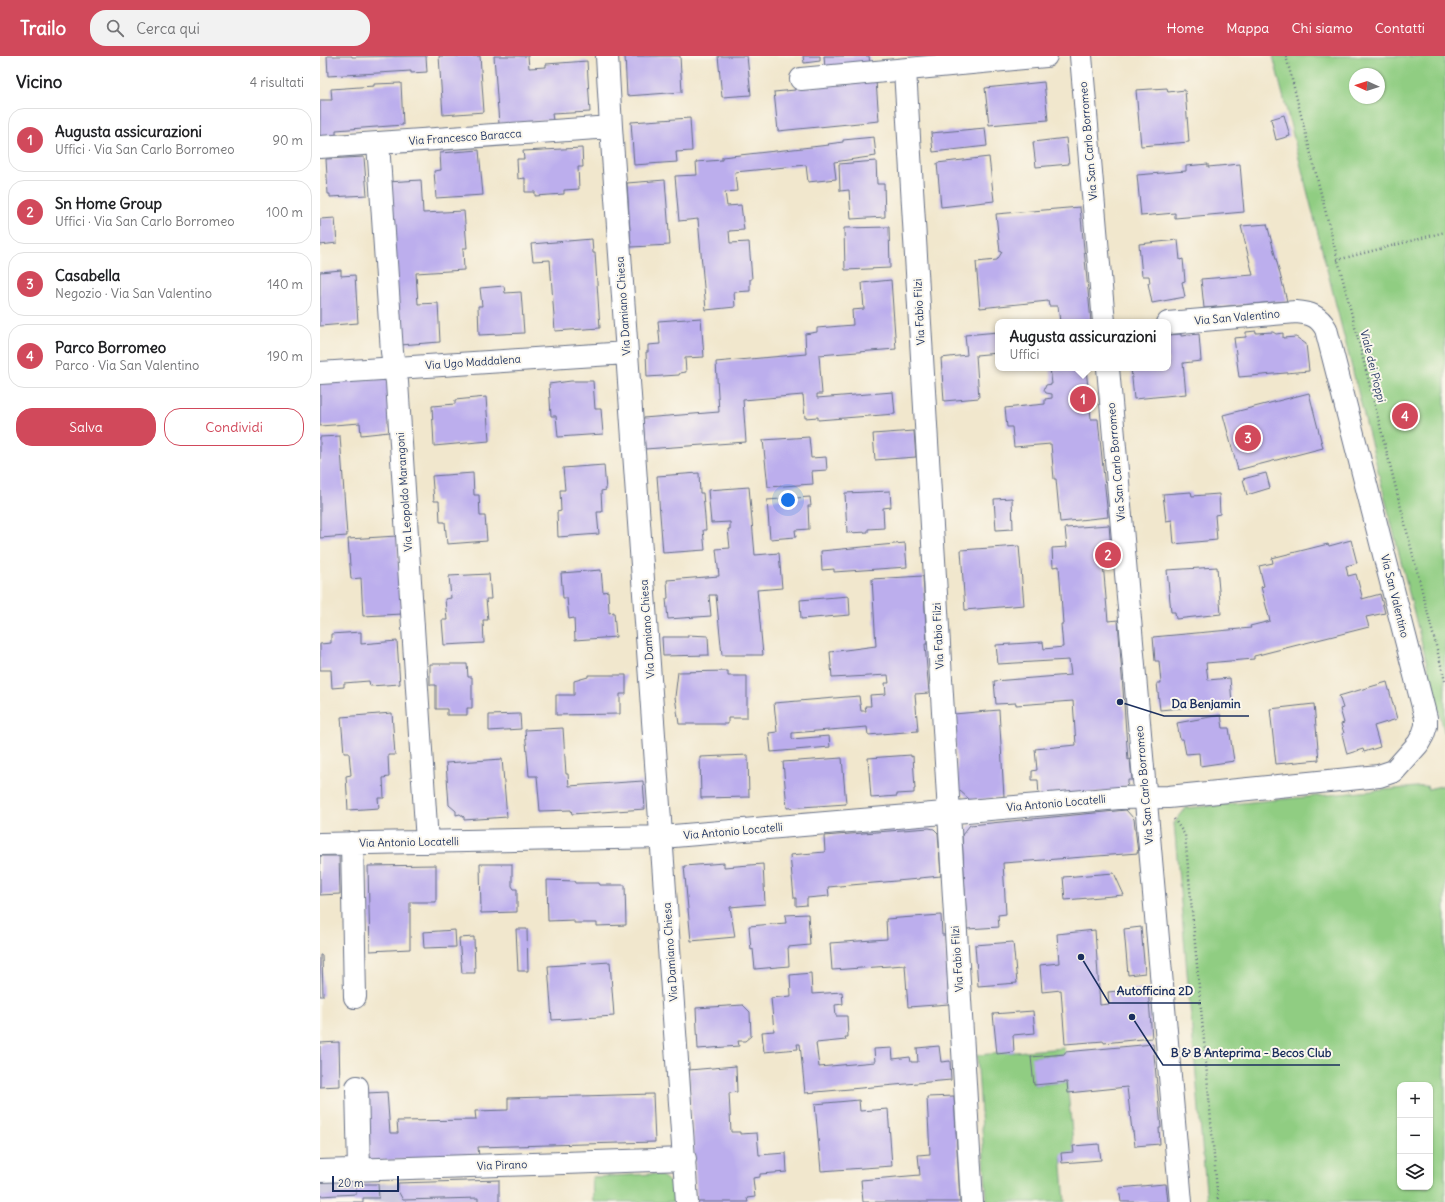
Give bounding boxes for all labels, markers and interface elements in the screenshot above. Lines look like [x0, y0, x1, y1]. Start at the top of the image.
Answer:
search box [90, 10, 370, 46]
text: Trailo [20, 16, 66, 40]
icon: search [104, 17, 126, 39]
text: Cerca qui [136, 19, 200, 38]
text: Home [1166, 19, 1204, 37]
text: Mappa [1226, 19, 1269, 37]
text: Chi siamo [1291, 19, 1353, 37]
text: Contatti [1375, 19, 1425, 37]
north arrow [1349, 68, 1385, 104]
text: Vicino [16, 71, 62, 93]
text: 4 risultati [250, 74, 304, 91]
street label: Via San Carlo Borromeo [1076, 81, 1100, 201]
text: Augusta assicurazioni [55, 122, 202, 141]
street label: Via Francesco Baracca [408, 126, 522, 148]
text: 1 [27, 132, 33, 149]
text: 90 m [272, 132, 303, 149]
text: Uffici · Via San Carlo Borromeo [55, 141, 235, 158]
text: Sn Home Group [55, 194, 162, 213]
text: 2 [26, 204, 34, 221]
text: 100 m [266, 204, 303, 221]
text: Uffici · Via San Carlo Borromeo [55, 213, 235, 230]
street label: Via Damiano Chiesa [613, 256, 633, 356]
text: Casabella [55, 266, 120, 285]
text: 3 [26, 276, 34, 293]
text: 140 m [267, 276, 303, 293]
street label: Via Fabio Filzi [910, 278, 928, 346]
text: Negozio · Via San Valentino [55, 285, 212, 302]
street label: Via San Valentino [1194, 306, 1280, 328]
popup [995, 319, 1171, 371]
text: Augusta assicurazioni [1010, 327, 1156, 346]
street label: Viale dei Pioppi [1357, 328, 1389, 404]
text: Parco Borromeo [55, 338, 166, 357]
text: Uffici [1010, 346, 1039, 363]
text: 4 [26, 348, 34, 365]
text: 190 m [267, 348, 303, 365]
street label: Via Ugo Maddalena [425, 352, 521, 372]
text: Parco · Via San Valentino [55, 357, 199, 374]
pin: 1 [1070, 384, 1096, 414]
pin: 4 [1392, 401, 1418, 431]
street label: Via San Carlo Borromeo [1104, 402, 1128, 522]
button: Salva [16, 408, 156, 446]
button: Condividi [164, 408, 304, 446]
pin: 3 [1235, 423, 1261, 453]
street label: Via Leopoldo Marangoni [393, 432, 415, 552]
your location [778, 490, 798, 510]
pin: 2 [1095, 540, 1121, 570]
street label: Via San Valentino [1378, 553, 1412, 639]
street label: Via Damiano Chiesa [637, 579, 657, 679]
street label: Via Fabio Filzi [929, 602, 947, 670]
callout: Da Benjamin [1164, 692, 1249, 716]
text: Da Benjamin [1171, 696, 1241, 711]
street label: Via San Carlo Borromeo [1132, 725, 1156, 845]
street label: Via Antonio Locatelli [1006, 792, 1106, 814]
street label: Via Antonio Locatelli [683, 820, 783, 842]
street label: Via Antonio Locatelli [359, 834, 459, 850]
street label: Via Damiano Chiesa [660, 902, 680, 1002]
street label: Via Fabio Filzi [948, 925, 966, 993]
callout: Autofficina 2D [1109, 979, 1201, 1003]
text: Autofficina 2D [1117, 983, 1194, 998]
callout: B & B Anteprima - Becos Club [1163, 1041, 1340, 1065]
text: B & B Anteprima - Becos Club [1171, 1045, 1332, 1061]
map controls [1397, 1082, 1433, 1190]
button: + [1397, 1082, 1433, 1118]
button: − [1397, 1118, 1433, 1154]
button: layers [1397, 1154, 1433, 1190]
street label: Via Pirano [477, 1157, 527, 1173]
scale bar [332, 1174, 399, 1193]
text: 20 m [338, 1176, 364, 1190]

